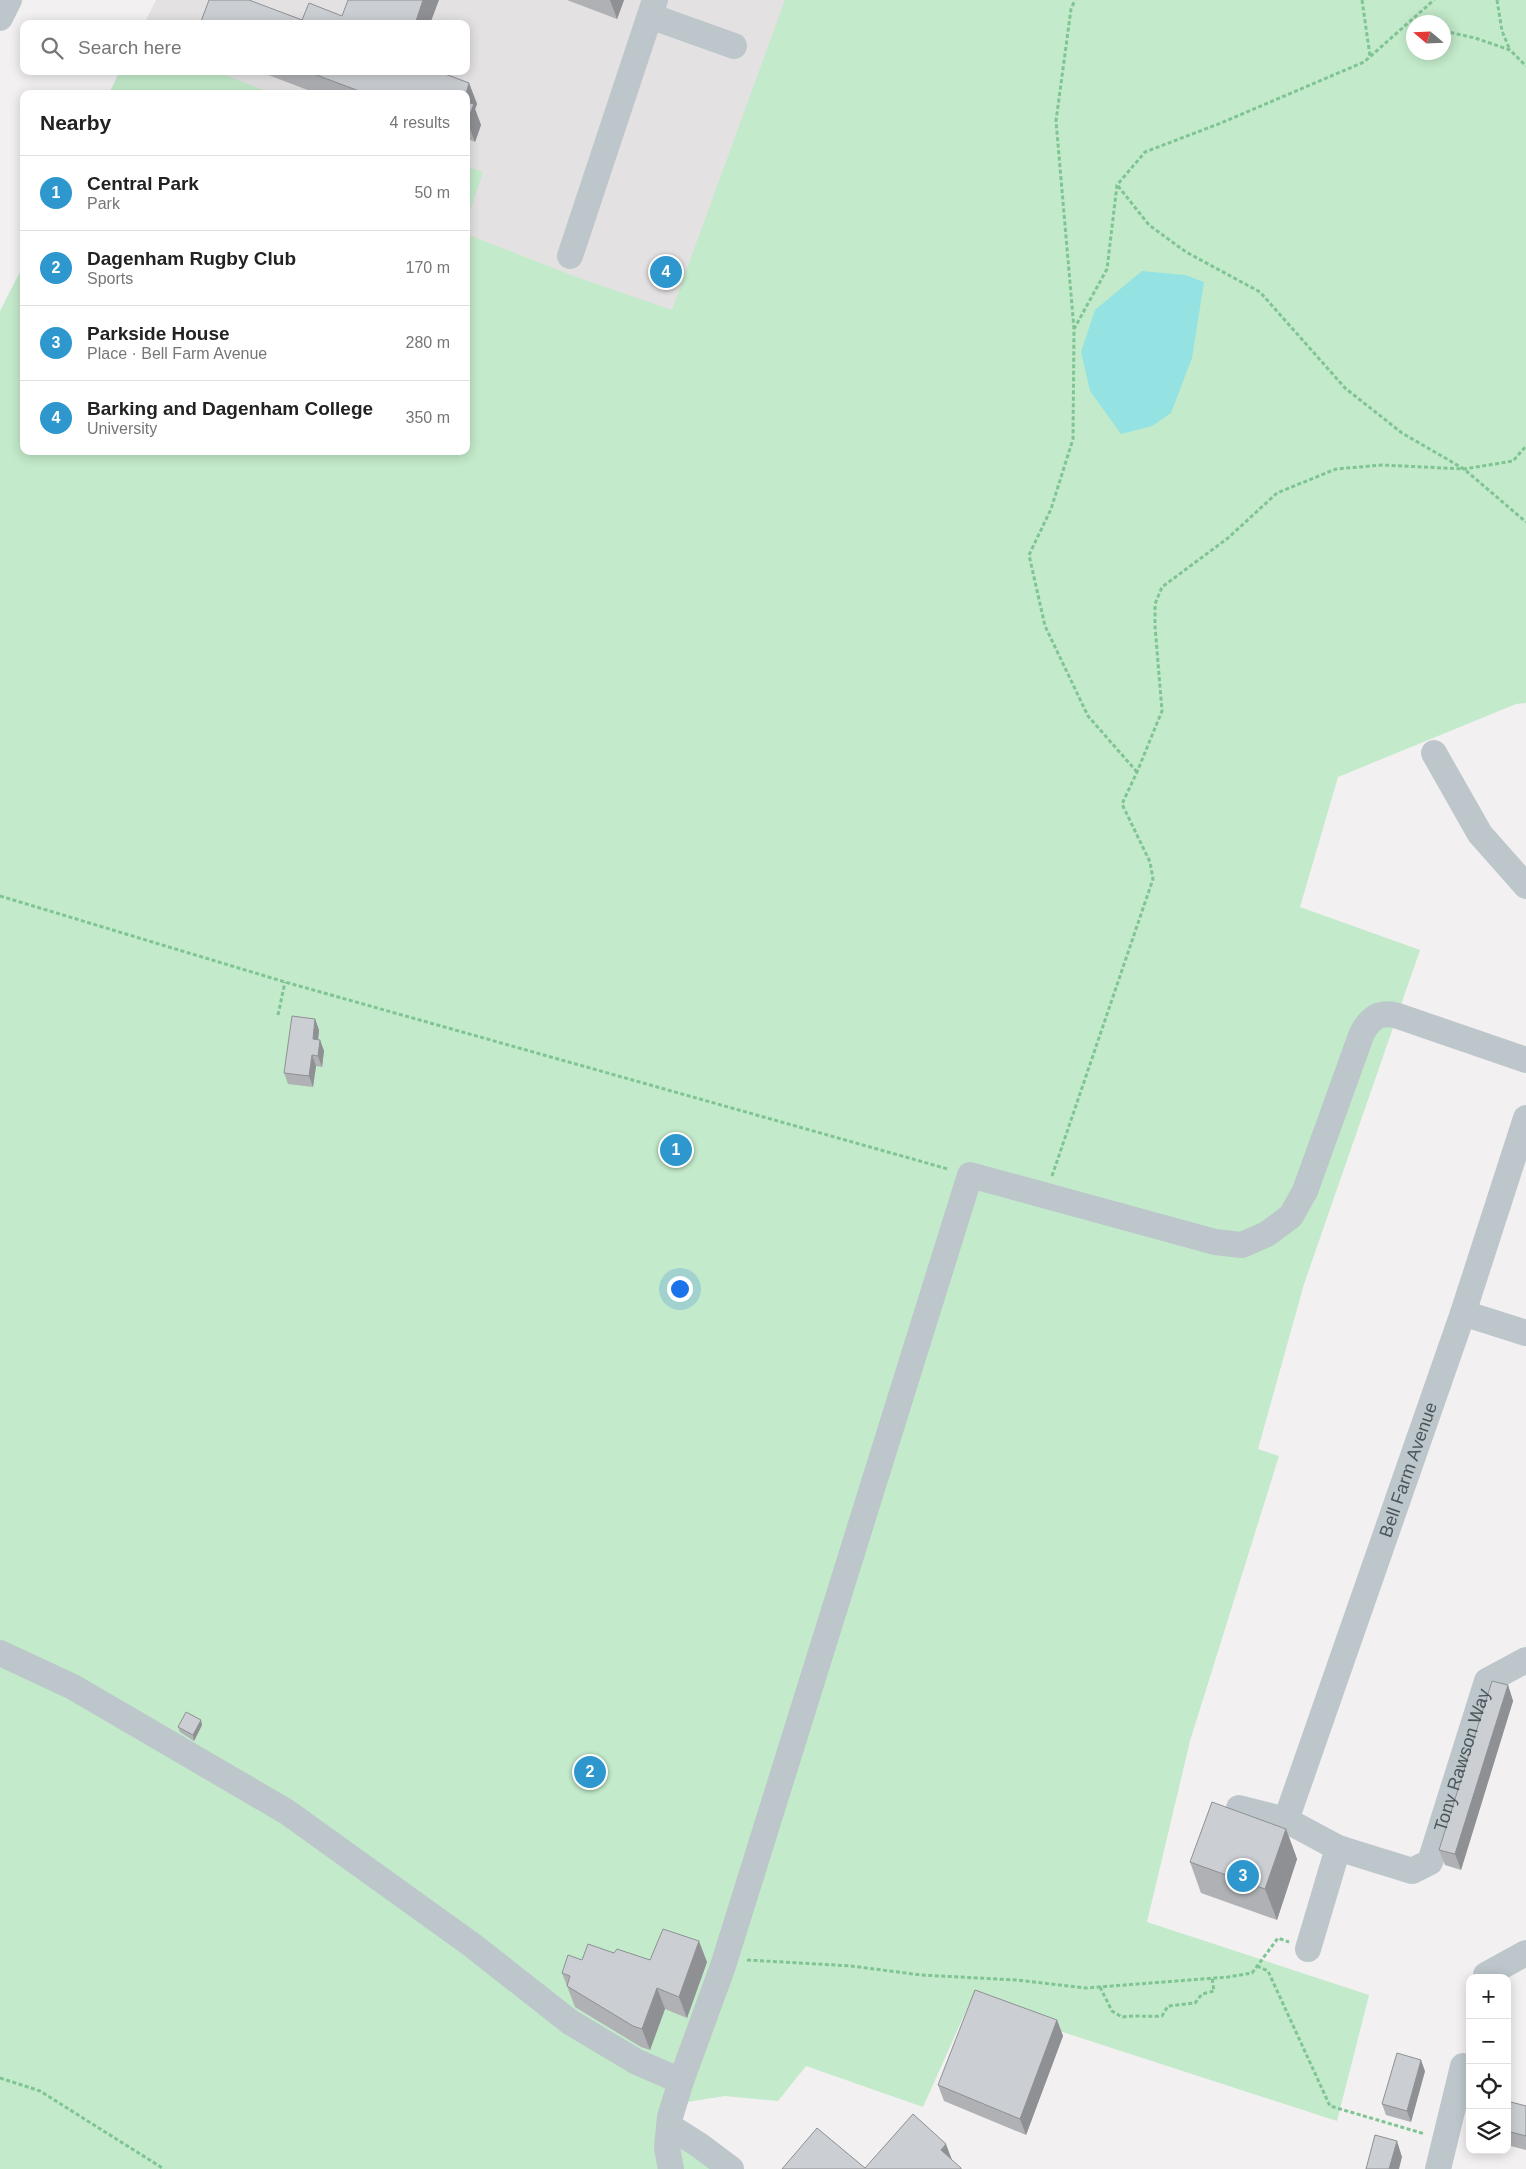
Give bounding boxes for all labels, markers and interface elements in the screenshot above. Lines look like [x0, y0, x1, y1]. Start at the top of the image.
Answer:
north arrow [1406, 15, 1451, 60]
search box [20, 20, 470, 75]
icon: search [38, 34, 66, 62]
text: Search here [78, 37, 182, 58]
text: Nearby [40, 111, 111, 134]
text: 4 results [390, 114, 450, 131]
text: Central Park [87, 173, 199, 194]
text: 1 [52, 184, 60, 201]
text: 50 m [414, 184, 450, 201]
text: Park [87, 195, 120, 212]
text: Dagenham Rugby Club [87, 248, 296, 269]
pin: 4 [650, 253, 682, 291]
text: 2 [52, 259, 60, 276]
text: 170 m [406, 259, 450, 276]
text: Sports [87, 270, 133, 287]
text: Parkside House [87, 323, 230, 344]
text: 3 [52, 334, 60, 351]
text: 280 m [406, 334, 450, 351]
text: Place · Bell Farm Avenue [87, 345, 267, 362]
text: Barking and Dagenham College [87, 398, 373, 419]
text: 4 [52, 409, 60, 426]
text: 350 m [406, 409, 450, 426]
text: University [87, 420, 157, 437]
pin: 1 [660, 1131, 692, 1169]
your location [667, 1276, 693, 1302]
street label: Bell Farm Avenue [1375, 1399, 1441, 1540]
street label: Tony Rawson Way [1430, 1686, 1494, 1834]
pin: 2 [574, 1753, 606, 1791]
pin: 3 [1227, 1857, 1259, 1895]
map controls [1466, 1974, 1511, 2154]
button: + [1466, 1974, 1511, 2019]
button: − [1466, 2019, 1511, 2064]
button: locate [1466, 2064, 1511, 2109]
button: layers [1466, 2109, 1511, 2154]

